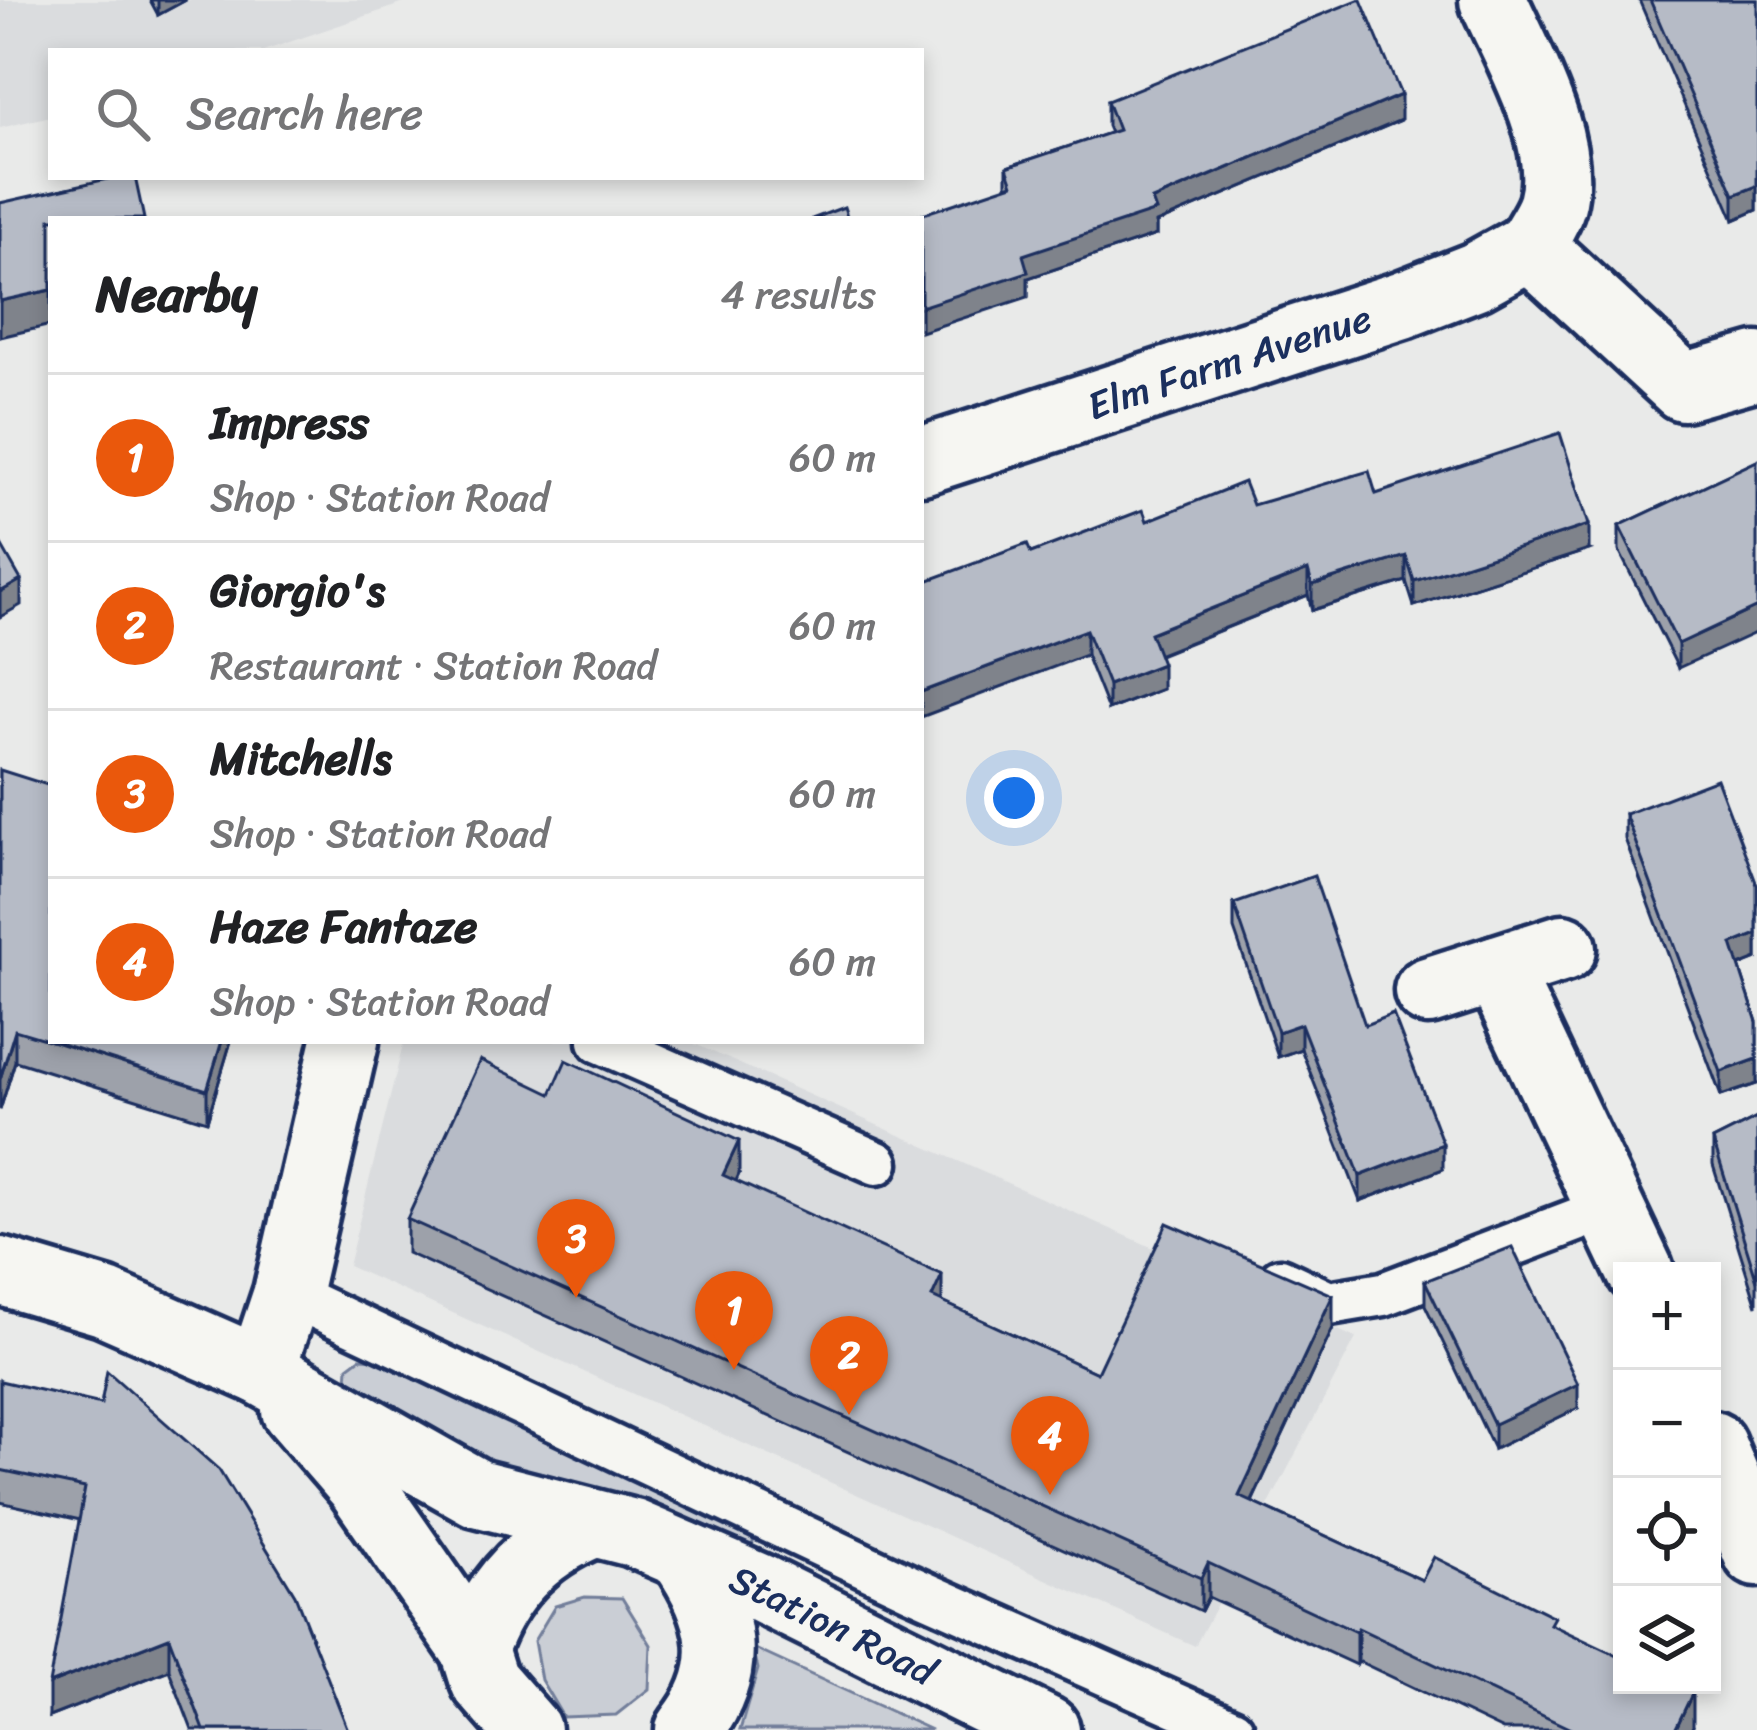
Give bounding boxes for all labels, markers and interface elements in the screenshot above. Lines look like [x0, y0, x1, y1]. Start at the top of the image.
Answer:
search box [48, 48, 924, 180]
text: Search here [186, 74, 423, 154]
icon: search [90, 81, 156, 147]
text: Nearby [96, 249, 257, 339]
text: 4 results [721, 260, 876, 329]
street label: Elm Farm Avenue [1078, 283, 1381, 440]
text: Impress [210, 383, 369, 463]
text: 1 [127, 423, 143, 492]
text: 60 m [789, 423, 876, 492]
text: Shop · Station Road [210, 463, 549, 532]
text: Giorgio's [210, 551, 385, 631]
text: 2 [124, 591, 146, 660]
text: 60 m [789, 591, 876, 660]
text: Restaurant · Station Road [210, 631, 657, 700]
text: Mitchells [210, 719, 392, 799]
text: 3 [124, 759, 146, 828]
text: 60 m [789, 759, 876, 828]
your location [984, 768, 1044, 828]
text: Shop · Station Road [210, 799, 549, 868]
text: Haze Fantaze [210, 887, 477, 967]
text: 4 [123, 927, 147, 996]
text: 60 m [789, 927, 876, 996]
text: Shop · Station Road [210, 967, 549, 1036]
pin: 3 [537, 1199, 615, 1298]
map controls [1613, 1262, 1721, 1694]
button: + [1613, 1262, 1721, 1370]
pin: 1 [695, 1271, 773, 1370]
pin: 2 [810, 1316, 888, 1415]
button: − [1613, 1370, 1721, 1478]
pin: 4 [1011, 1396, 1089, 1495]
button: locate [1613, 1478, 1721, 1586]
street label: Station Road [718, 1545, 950, 1706]
button: layers [1613, 1586, 1721, 1694]

